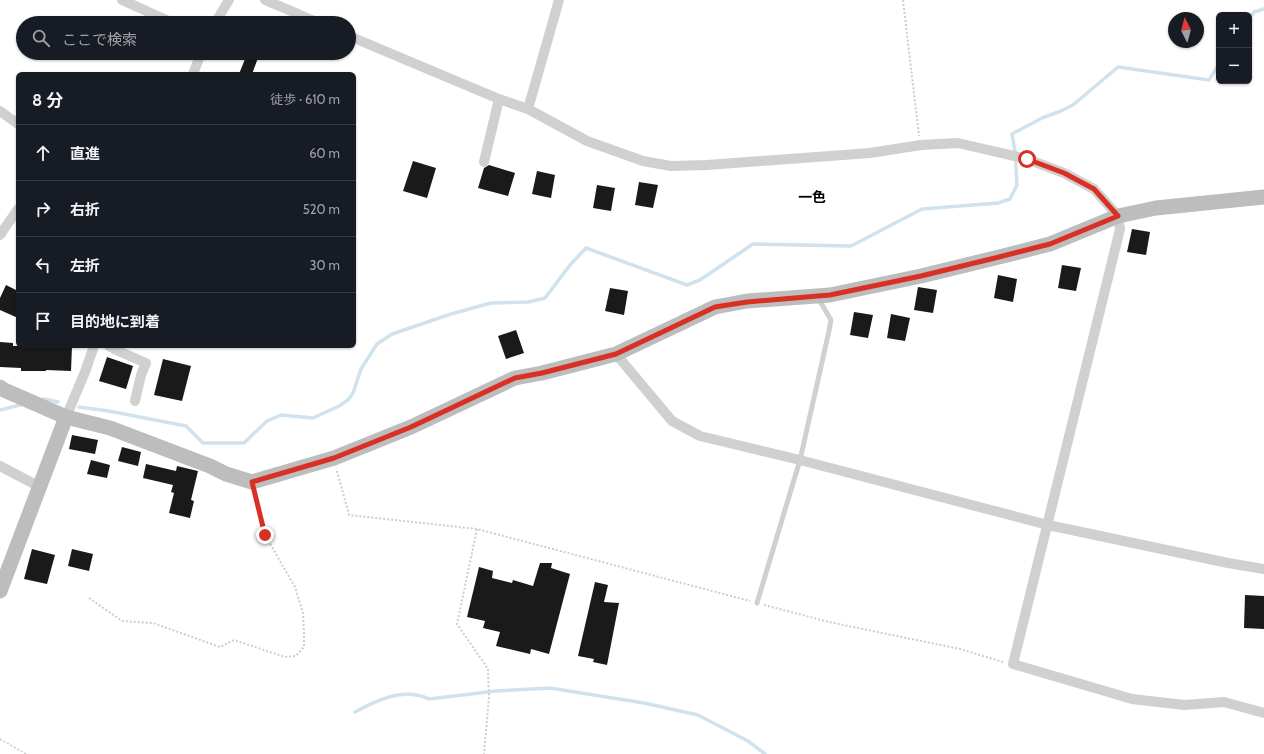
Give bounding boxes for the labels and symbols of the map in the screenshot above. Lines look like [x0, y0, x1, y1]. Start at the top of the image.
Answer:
north arrow [1168, 12, 1204, 48]
route start [1018, 150, 1036, 168]
district label: 一色 [798, 188, 826, 206]
route end [256, 526, 274, 544]

